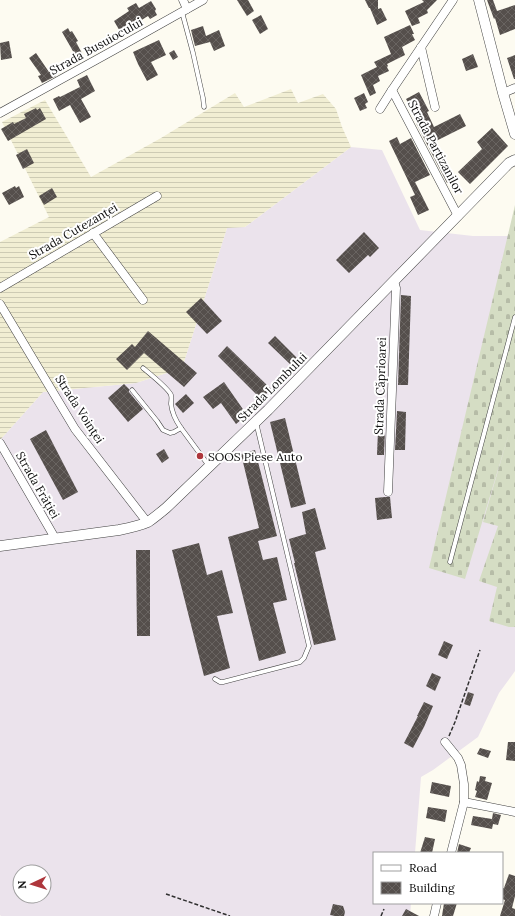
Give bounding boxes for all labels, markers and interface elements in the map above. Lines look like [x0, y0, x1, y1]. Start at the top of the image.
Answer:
street label: Strada Busuiocului [47, 14, 145, 78]
street label: Strada Partizanilor [405, 97, 467, 197]
street label: Strada Cutezanței [26, 200, 120, 262]
street label: Strada Căprioarei [371, 337, 389, 435]
street label: Strada Lombului [234, 349, 310, 425]
street label: Strada Voinței [52, 372, 108, 446]
street label: Strada Frăției [13, 449, 63, 521]
place label: SOOS Piese Auto [208, 449, 303, 464]
marker: SOOS Piese Auto [195, 451, 205, 461]
legend [373, 852, 503, 904]
text: Road [409, 860, 437, 875]
north arrow [12, 864, 52, 904]
text: N [15, 879, 29, 889]
text: Building [409, 880, 455, 895]

